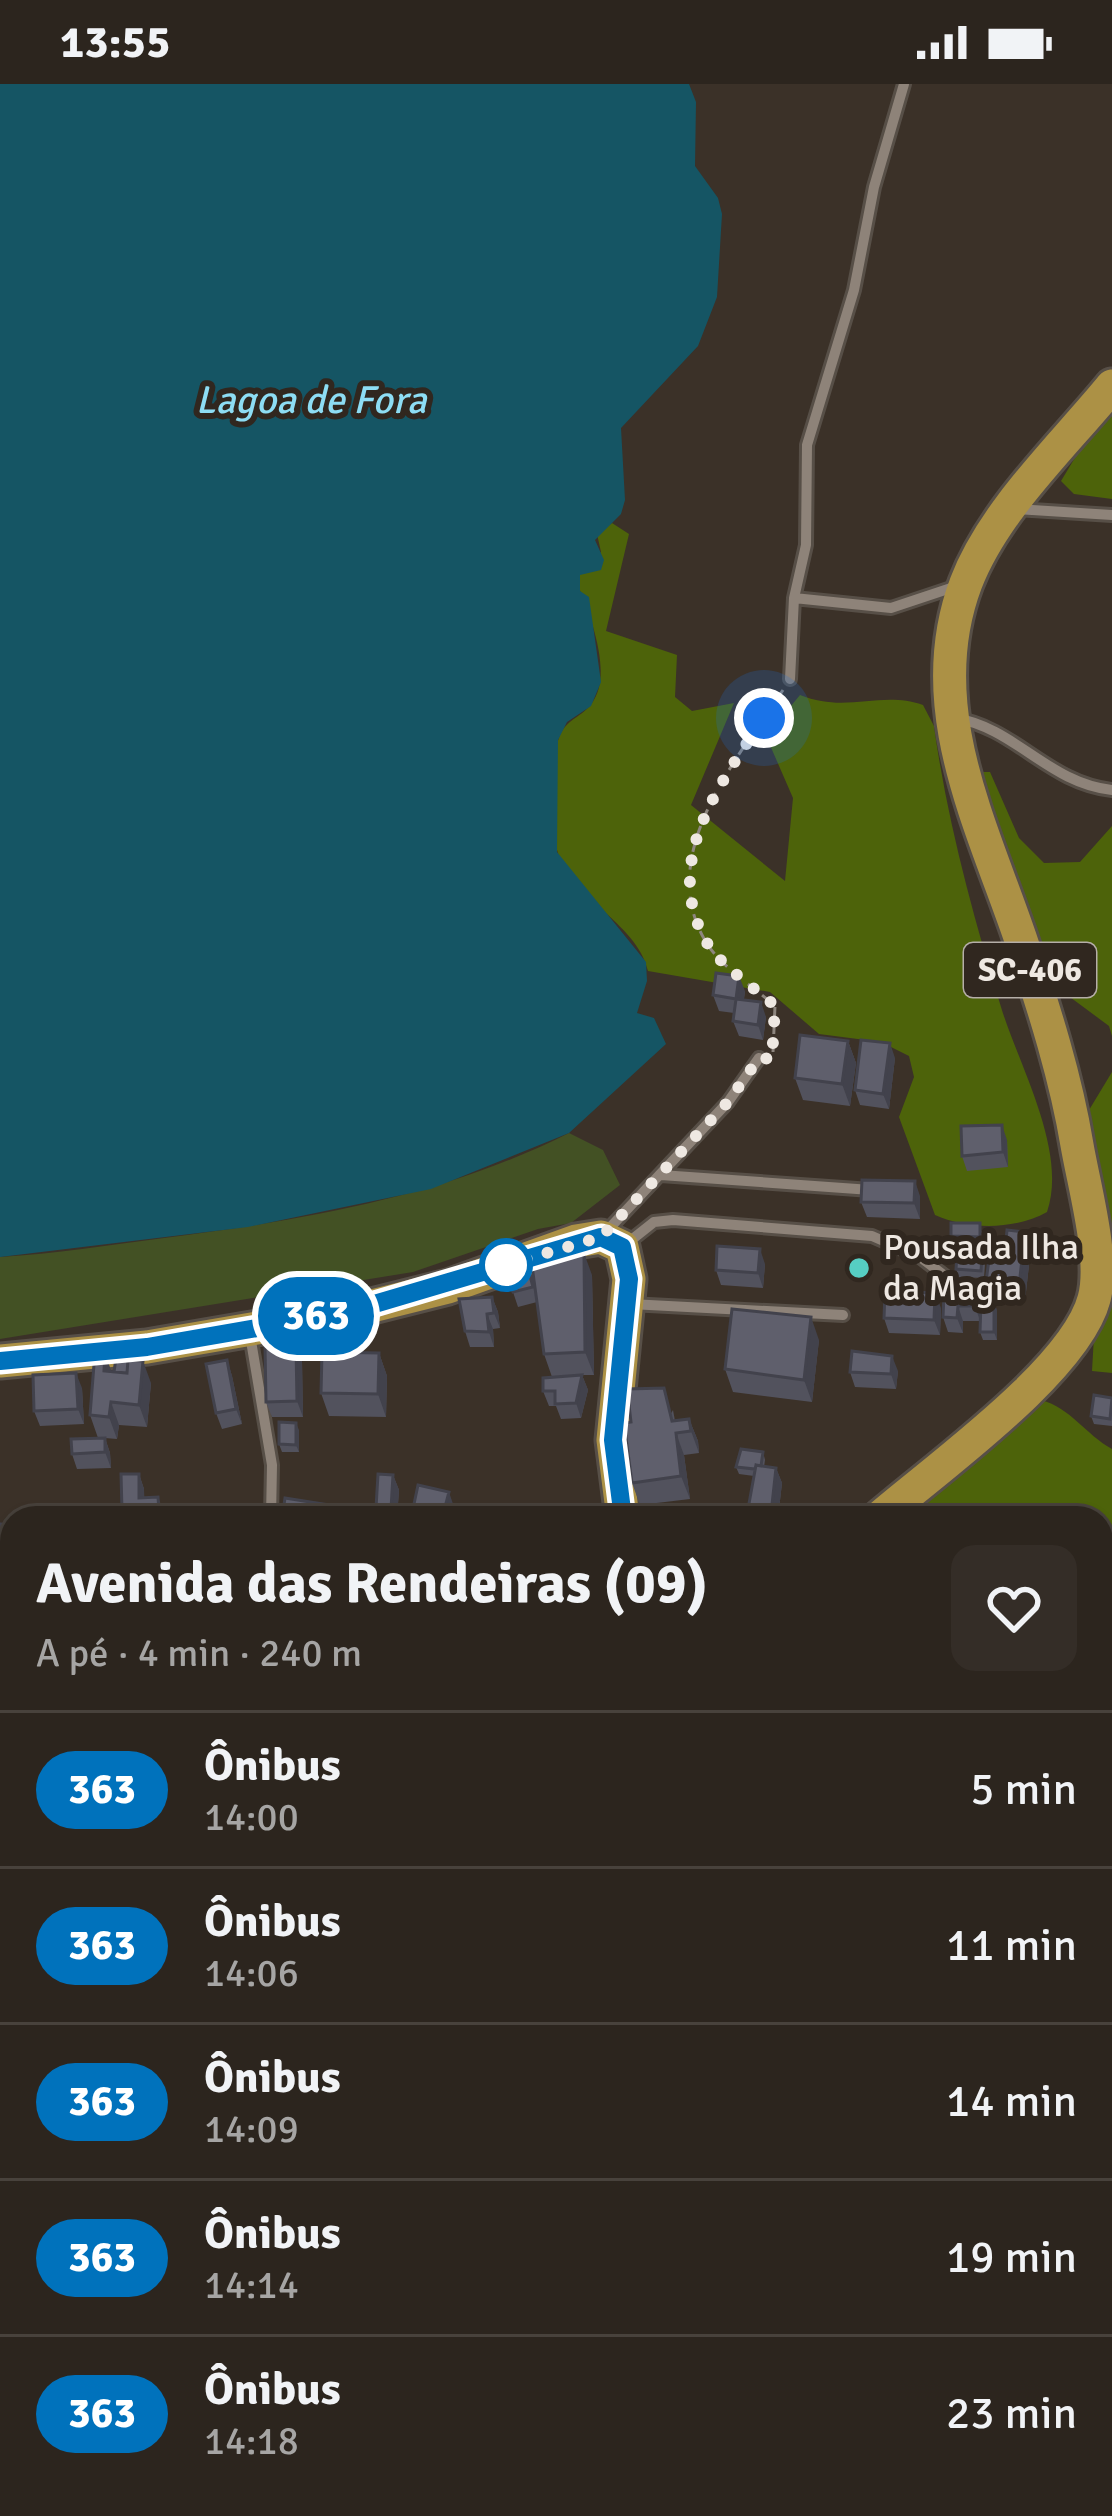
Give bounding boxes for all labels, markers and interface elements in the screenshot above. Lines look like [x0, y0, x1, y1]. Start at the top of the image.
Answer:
text: 13:55 [60, 15, 170, 70]
water label: Lagoa de Fora [196, 376, 428, 424]
your location [734, 688, 794, 748]
road number: SC-406 [964, 943, 1096, 997]
place label: Pousada Ilha da Magia [883, 1225, 1079, 1311]
unlabelled marker [481, 1240, 531, 1290]
marker: Pousada Ilha da Magia [846, 1255, 872, 1281]
line badge: 363 [247, 1277, 385, 1355]
text: 363 [282, 1290, 350, 1341]
button: heart [951, 1545, 1077, 1671]
text: Avenida das Rendeiras (09) [36, 1548, 708, 1619]
text: A pé · 4 min · 240 m [36, 1629, 362, 1677]
text: Ônibus [204, 1738, 341, 1793]
text: 5 min [970, 1762, 1077, 1817]
text: 363 [68, 1764, 136, 1815]
text: 14:00 [204, 1793, 299, 1841]
text: Ônibus [204, 1894, 341, 1949]
text: 11 min [946, 1918, 1077, 1973]
text: 363 [68, 1920, 136, 1971]
text: 14:06 [204, 1949, 299, 1997]
text: Ônibus [204, 2050, 341, 2105]
text: 14 min [946, 2074, 1077, 2129]
text: 363 [68, 2076, 136, 2127]
text: 14:09 [204, 2105, 299, 2153]
text: Ônibus [204, 2206, 341, 2261]
text: 19 min [946, 2230, 1077, 2285]
text: 363 [68, 2232, 136, 2283]
text: 14:14 [204, 2261, 299, 2309]
text: Ônibus [204, 2362, 341, 2417]
text: 23 min [946, 2386, 1077, 2441]
text: 363 [68, 2388, 136, 2439]
text: 14:18 [204, 2417, 299, 2465]

